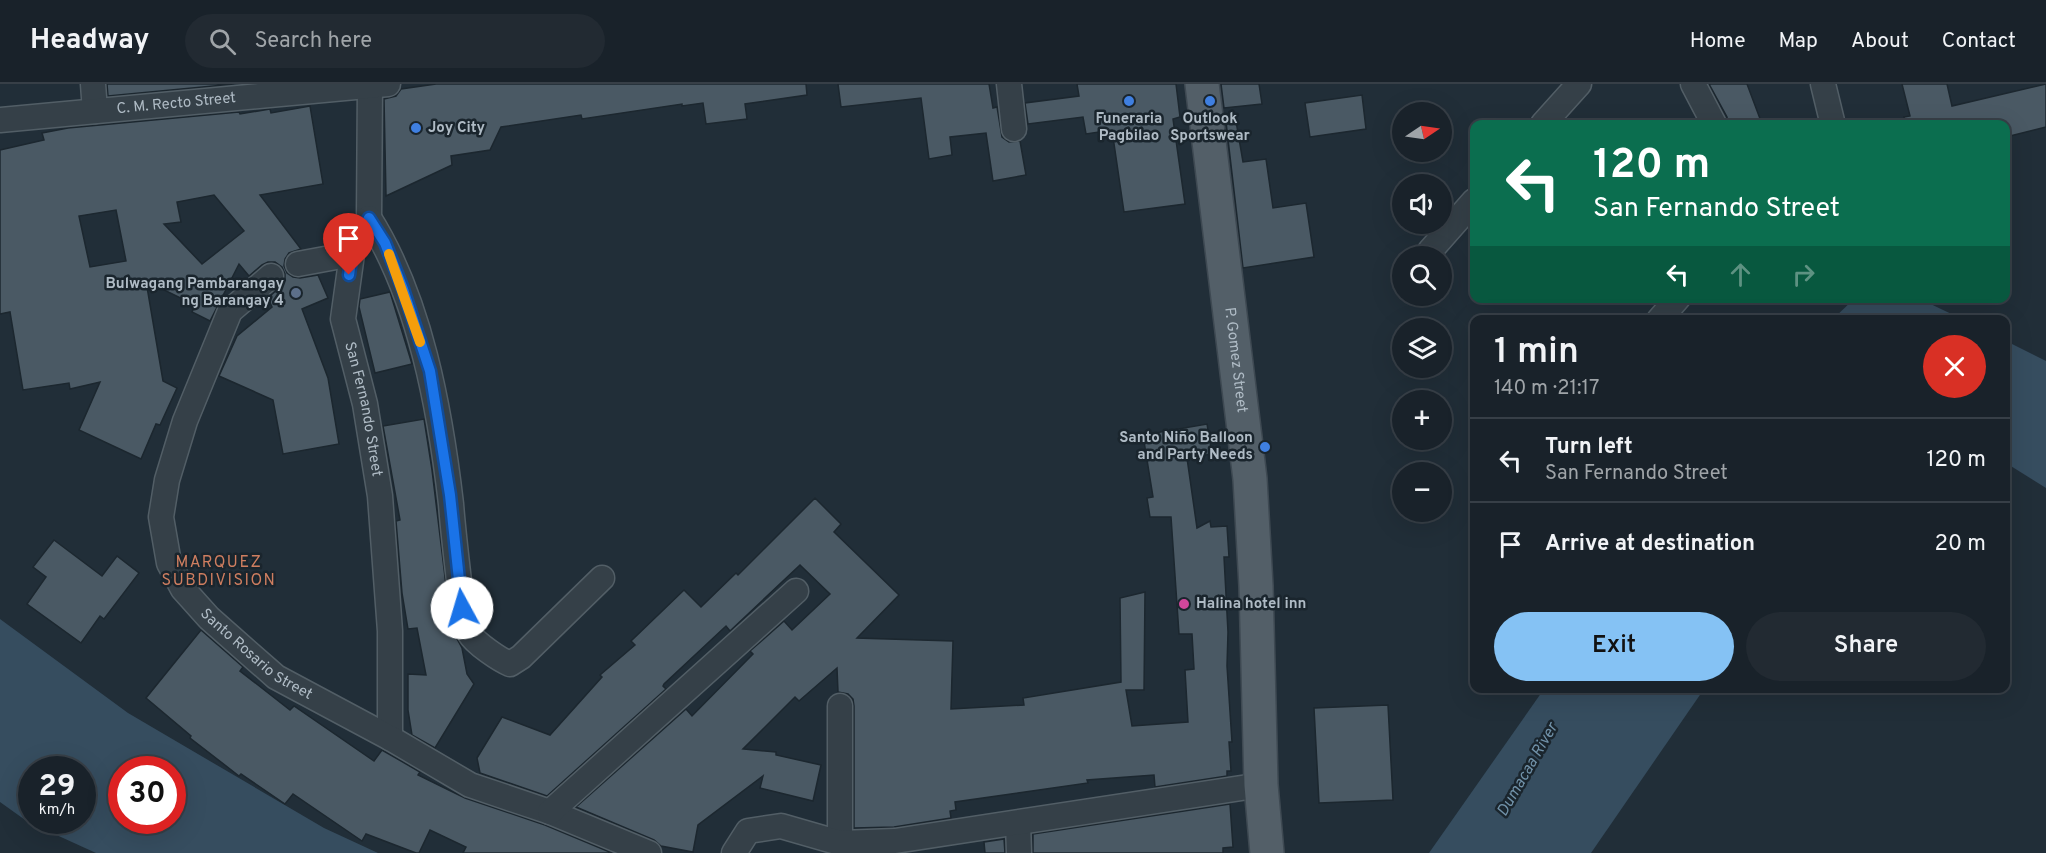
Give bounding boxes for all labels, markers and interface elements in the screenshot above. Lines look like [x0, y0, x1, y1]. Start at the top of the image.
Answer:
search box [185, 14, 605, 68]
text: Headway [30, 23, 149, 59]
icon: search [206, 25, 239, 58]
text: Search here [254, 28, 372, 55]
text: Home [1690, 28, 1746, 55]
text: Map [1779, 28, 1818, 55]
text: About [1851, 28, 1909, 55]
text: Contact [1942, 28, 2016, 55]
street label: C. M. Recto Street [116, 89, 237, 119]
marker: Funeraria Pagbilao [1122, 94, 1136, 108]
marker: Outlook Sportswear [1203, 94, 1217, 108]
north arrow [1392, 102, 1452, 162]
map controls [1392, 102, 1452, 522]
place label: Funeraria Pagbilao [1096, 110, 1162, 146]
place label: Outlook Sportswear [1170, 110, 1251, 146]
place label: Joy City [428, 119, 485, 138]
marker: Joy City [409, 121, 423, 135]
text: 120 m [1593, 140, 1710, 193]
icon: left [1494, 144, 1572, 222]
button: sound [1392, 174, 1452, 234]
text: San Fernando Street [1593, 192, 1840, 226]
pin [323, 213, 374, 275]
icon: arrive [332, 222, 365, 255]
button: search [1392, 246, 1452, 306]
icon: left [1661, 258, 1694, 291]
icon: ahead [1724, 258, 1757, 291]
icon: right [1787, 258, 1820, 291]
place label: Bulwagang Pambarangay ng Barangay 4 [106, 275, 284, 311]
marker: Bulwagang Pambarangay ng Barangay 4 [289, 286, 303, 300]
street label: P. Gomez Street [1220, 306, 1251, 414]
button: layers [1392, 318, 1452, 378]
text: 1 min [1494, 330, 1579, 376]
button: close [1923, 335, 1986, 398]
street label: San Fernando Street [340, 340, 386, 478]
text: 140 m · 21:17 [1494, 376, 1599, 402]
button: + [1392, 390, 1452, 450]
place label: Santo Niño Balloon and Party Needs [1119, 429, 1253, 465]
text: Turn left [1545, 434, 1633, 461]
marker: Santo Niño Balloon and Party Needs [1258, 440, 1272, 454]
icon: left [1494, 444, 1527, 477]
text: 120 m [1926, 447, 1986, 474]
text: San Fernando Street [1545, 461, 1728, 487]
button: − [1392, 462, 1452, 522]
icon: arrive [1494, 528, 1527, 561]
text: Arrive at destination [1545, 531, 1755, 558]
text: 20 m [1935, 531, 1986, 558]
district label: MARQUEZ SUBDIVISION [162, 553, 276, 591]
position arrow [430, 576, 494, 640]
place label: Halina hotel inn [1196, 595, 1306, 614]
marker: Halina hotel inn [1177, 597, 1191, 611]
street label: Santo Rosario Street [196, 605, 316, 704]
button: Exit [1494, 612, 1734, 681]
button: Share [1746, 612, 1986, 681]
water label: Dumacaa River [1493, 718, 1564, 820]
speed limit sign: 30 [108, 756, 186, 834]
text: 29 [39, 769, 75, 806]
text: km/h [39, 801, 75, 820]

